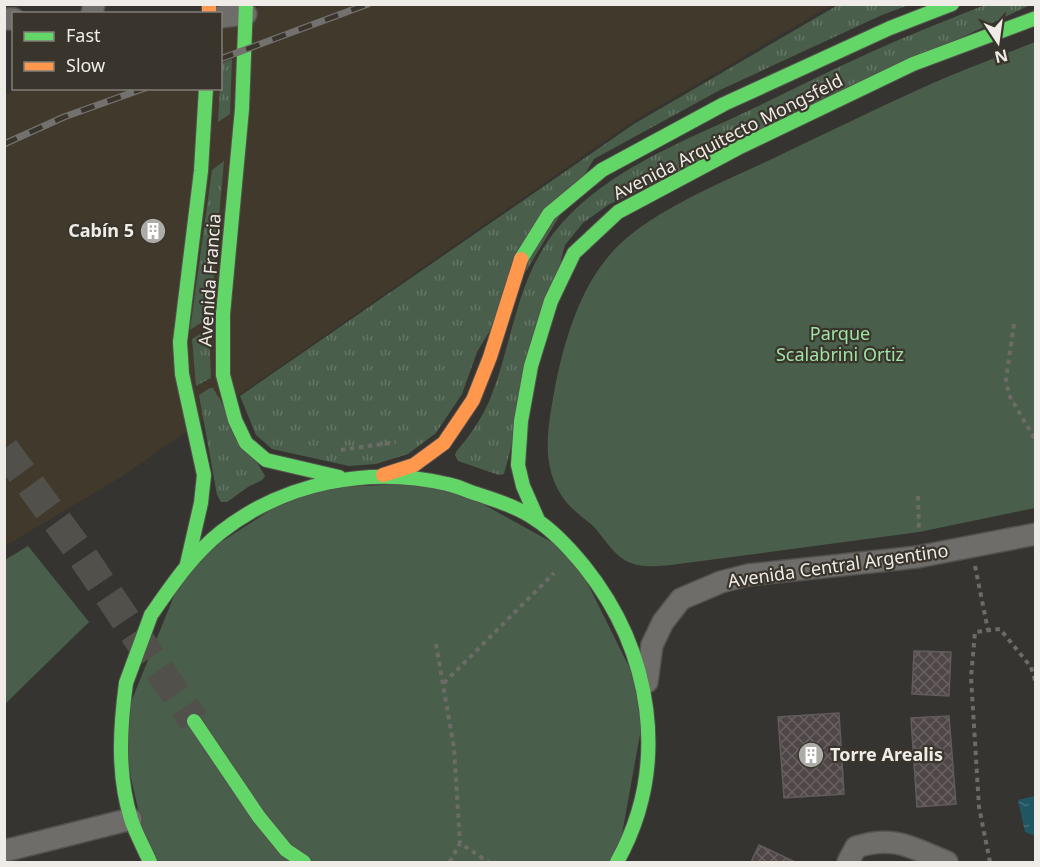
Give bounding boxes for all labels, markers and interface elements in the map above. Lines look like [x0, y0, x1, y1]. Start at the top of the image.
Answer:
legend [12, 12, 222, 90]
north arrow [968, 12, 1028, 72]
text: Fast [66, 23, 101, 47]
text: N [993, 44, 1010, 69]
text: Slow [66, 53, 105, 77]
street label: Avenida Arquitecto Mongsfeld [608, 67, 847, 205]
street label: Avenida Francia [192, 213, 226, 347]
building icon: Cabín 5 [138, 216, 168, 246]
place label: Cabín 5 [68, 218, 134, 242]
park label: Parque Scalabrini Ortiz [776, 321, 904, 366]
street label: Avenida Central Argentino [726, 538, 950, 592]
building icon: Torre Arealis [796, 740, 826, 770]
place label: Torre Arealis [830, 742, 943, 766]

